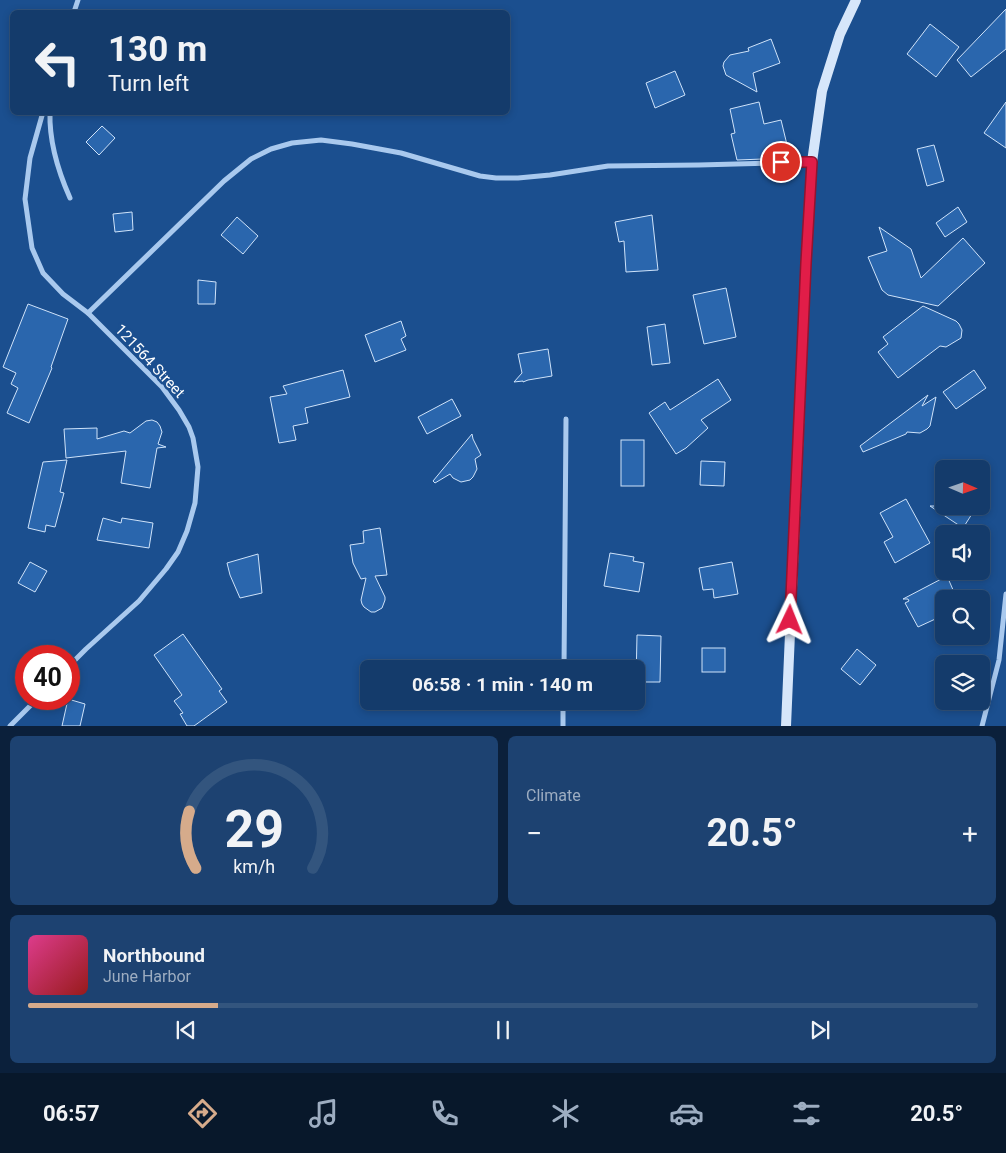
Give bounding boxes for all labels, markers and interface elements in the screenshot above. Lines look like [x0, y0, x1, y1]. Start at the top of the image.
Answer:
text: 130 m [108, 29, 207, 70]
icon: left [25, 30, 90, 95]
text: Turn left [108, 71, 189, 96]
pin [760, 141, 802, 183]
icon: arrive [767, 148, 795, 176]
street label: 121564 Street [111, 321, 189, 402]
north arrow [935, 460, 990, 515]
map controls [935, 460, 990, 710]
button: sound [935, 525, 990, 580]
button: search [935, 590, 990, 645]
position arrow [763, 593, 815, 645]
speed limit sign: 40 [15, 645, 80, 710]
button: layers [935, 655, 990, 710]
text: 06:58 · 1 min · 140 m [412, 673, 593, 696]
text: Climate [526, 786, 581, 805]
text: 29 [224, 799, 284, 860]
text: 20.5° [706, 811, 798, 855]
text: − [526, 817, 542, 850]
text: + [962, 817, 978, 850]
text: km/h [233, 856, 275, 877]
text: Northbound [103, 944, 205, 967]
text: June Harbor [103, 967, 191, 986]
icon: previous [172, 1016, 200, 1044]
icon: pause [489, 1016, 517, 1044]
icon: next [806, 1016, 834, 1044]
icon: directions [185, 1096, 220, 1131]
icon: music [306, 1096, 341, 1131]
icon: phone [427, 1096, 462, 1131]
icon: climate [548, 1096, 583, 1131]
icon: car [669, 1096, 704, 1131]
icon: filters [789, 1096, 824, 1131]
text: 06:57 [43, 1101, 100, 1126]
text: 20.5° [910, 1101, 963, 1126]

